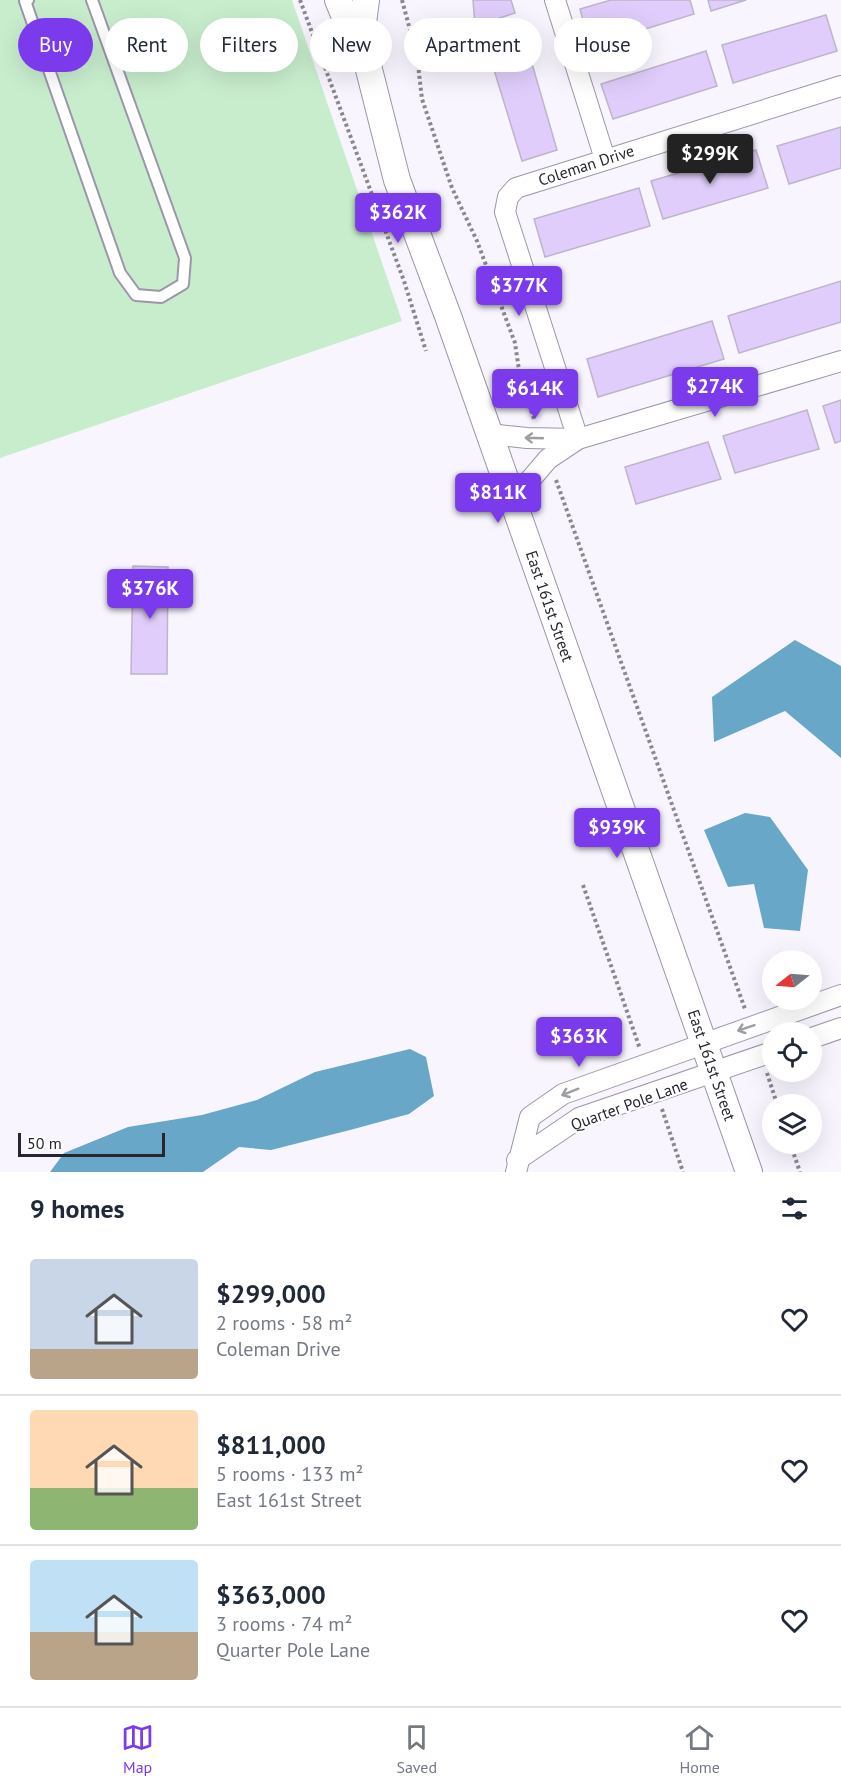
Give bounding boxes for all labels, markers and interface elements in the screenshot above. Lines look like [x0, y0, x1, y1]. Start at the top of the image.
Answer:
chip: Buy [18, 18, 93, 72]
chip: Rent [105, 18, 188, 72]
chip: Filters [200, 18, 298, 72]
chip: New [310, 18, 392, 72]
chip: Apartment [404, 18, 542, 72]
chip: House [554, 18, 652, 72]
pin: $299K [668, 134, 752, 185]
street label: Coleman Drive [535, 140, 637, 190]
text: $299K [681, 140, 739, 166]
pin: $362K [356, 193, 440, 244]
text: $362K [369, 199, 427, 225]
pin: $377K [477, 266, 561, 317]
text: $377K [490, 272, 548, 298]
pin: $274K [673, 367, 757, 418]
pin: $614K [493, 369, 577, 420]
text: $274K [686, 373, 744, 399]
text: $614K [506, 375, 564, 401]
one-way arrow [524, 433, 544, 444]
pin: $811K [456, 473, 540, 524]
text: $811K [469, 479, 527, 505]
street label: East 161st Street [522, 548, 579, 665]
pin: $376K [108, 569, 192, 620]
text: $376K [121, 575, 179, 601]
pin: $939K [575, 808, 659, 859]
text: $939K [588, 814, 646, 840]
north arrow [762, 950, 822, 1010]
map controls [762, 950, 822, 1154]
street label: East 161st Street [684, 1007, 741, 1124]
pin: $363K [537, 1017, 621, 1068]
button: locate [762, 1022, 822, 1082]
text: $363K [550, 1023, 608, 1049]
one-way arrow [737, 1023, 756, 1034]
street label: Quarter Pole Lane [568, 1074, 690, 1134]
one-way arrow [562, 1087, 580, 1098]
button: layers [762, 1094, 822, 1154]
scale bar [18, 1130, 165, 1158]
text: 50 m [27, 1133, 62, 1153]
text: 9 homes [30, 1192, 125, 1225]
icon: filters [778, 1192, 811, 1225]
text: $299,000 [216, 1277, 326, 1310]
icon: home [78, 1283, 150, 1355]
icon: heart [778, 1303, 811, 1336]
text: 2 rooms · 58 m² [216, 1310, 352, 1336]
text: Coleman Drive [216, 1336, 341, 1362]
text: $811,000 [216, 1428, 326, 1461]
icon: home [78, 1434, 150, 1506]
icon: heart [778, 1454, 811, 1487]
text: 5 rooms · 133 m² [216, 1461, 363, 1487]
text: East 161st Street [216, 1487, 362, 1513]
text: $363,000 [216, 1578, 326, 1611]
icon: home [78, 1584, 150, 1656]
icon: heart [778, 1604, 811, 1637]
text: 3 rooms · 74 m² [216, 1611, 352, 1637]
text: Quarter Pole Lane [216, 1637, 370, 1663]
tab: Map [121, 1721, 154, 1777]
tab: Saved [396, 1721, 437, 1777]
tab: Home [679, 1721, 720, 1777]

